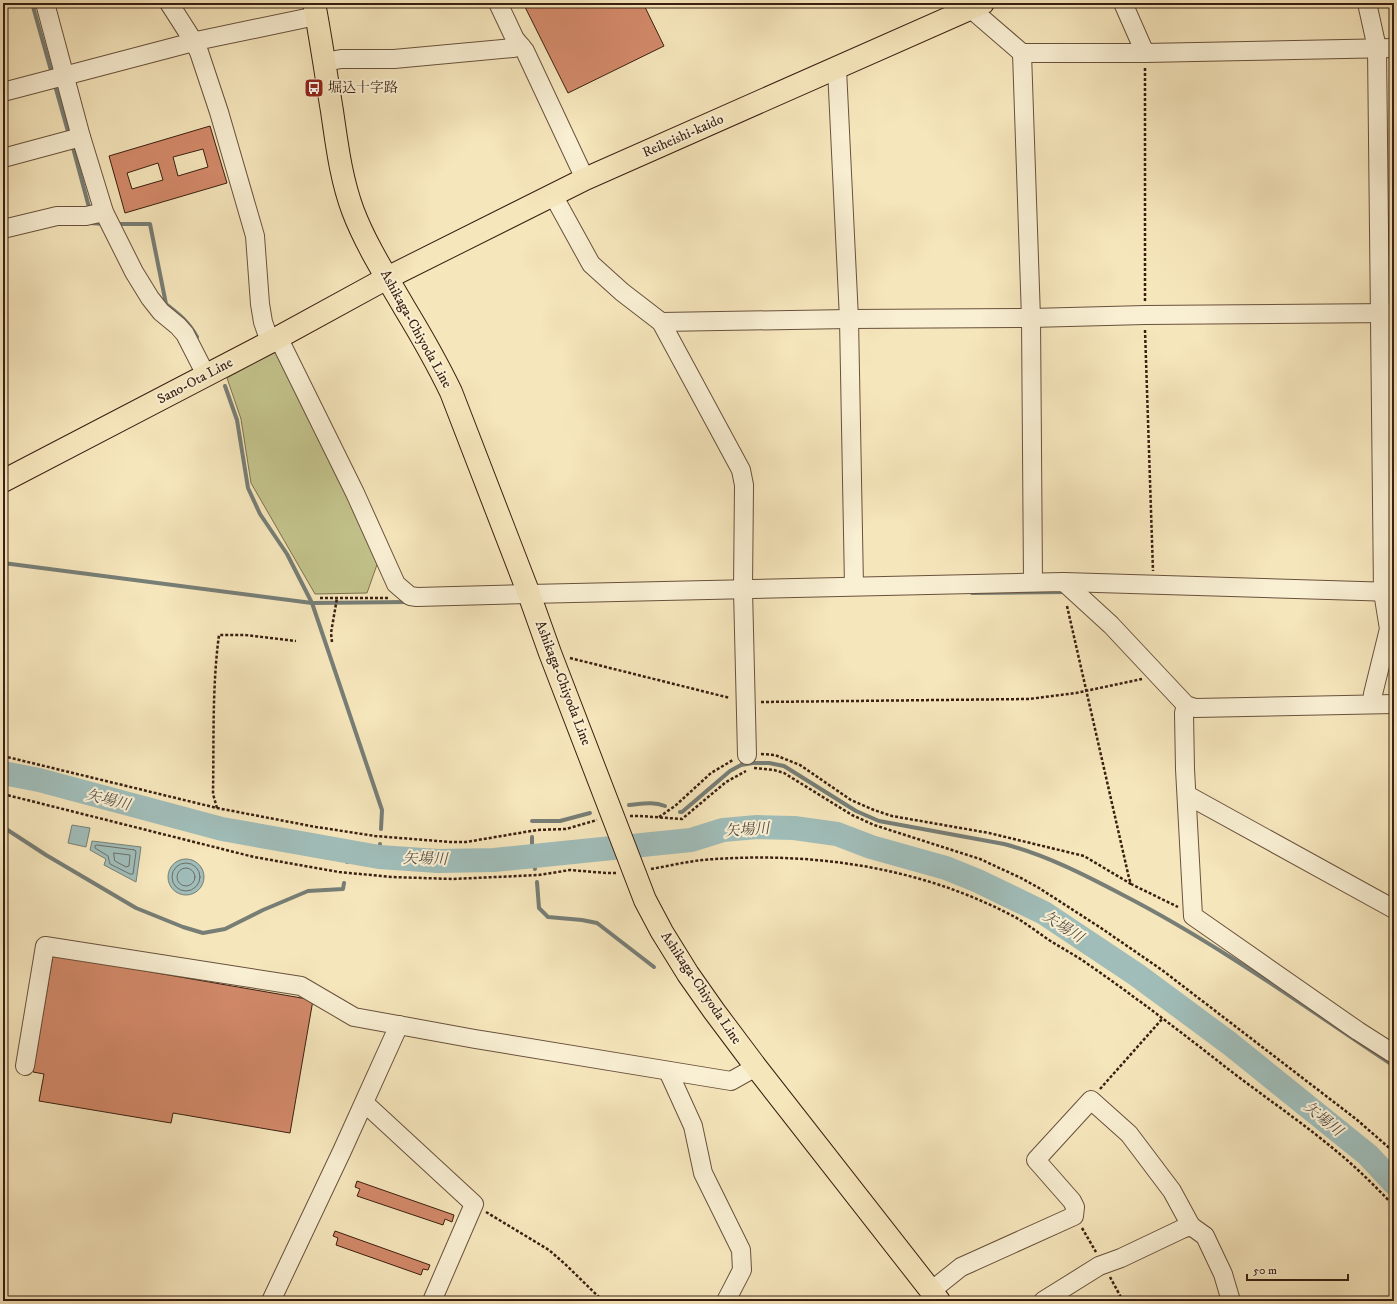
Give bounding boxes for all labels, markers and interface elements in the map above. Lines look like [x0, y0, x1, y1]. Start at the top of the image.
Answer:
bus stop icon: 堀込十字路 [303, 77, 325, 99]
place label: 堀込十字路 [328, 79, 398, 97]
street label: Reiheishi-kaido [640, 110, 727, 162]
street label: Ashikaga-Chiyoda Line [376, 267, 456, 391]
street label: Sano-Ota Line [154, 353, 236, 408]
street label: Ashikaga-Chiyoda Line [531, 618, 595, 748]
water label: 矢場川 [84, 785, 134, 815]
water label: 矢場川 [724, 819, 772, 841]
water label: 矢場川 [402, 849, 450, 869]
water label: 矢場川 [1039, 907, 1089, 948]
street label: Ashikaga-Chiyoda Line [657, 928, 746, 1048]
water label: 矢場川 [1300, 1097, 1348, 1142]
scale bar [1247, 1256, 1348, 1282]
text: 50 m [1253, 1263, 1277, 1278]

